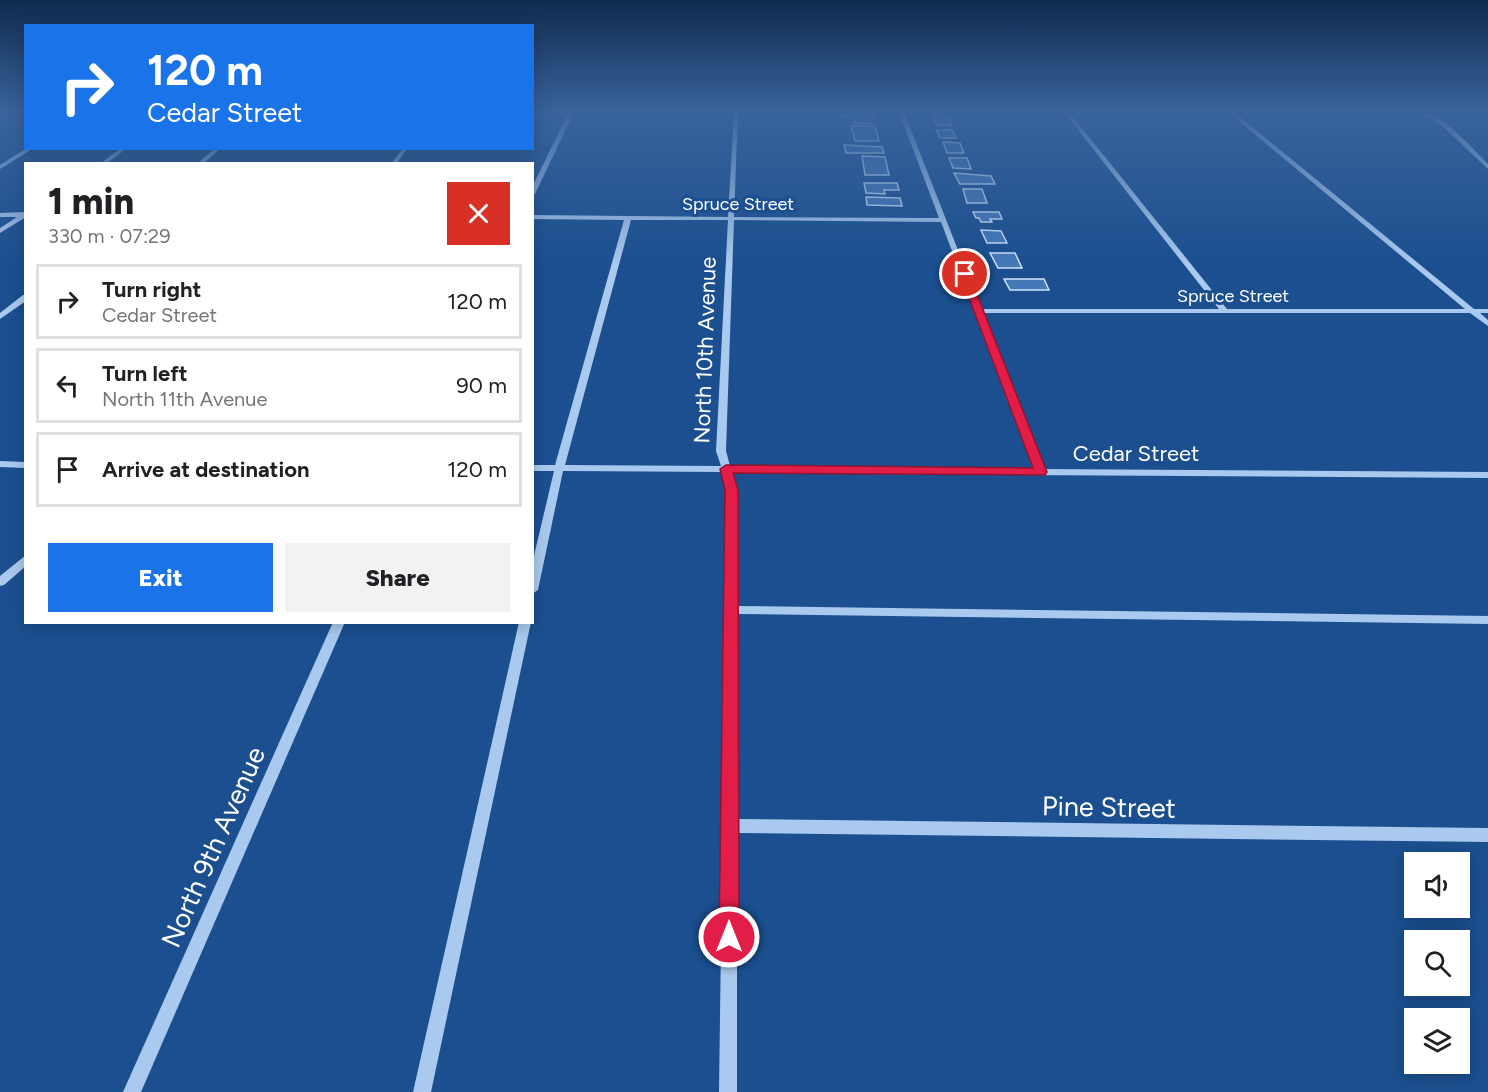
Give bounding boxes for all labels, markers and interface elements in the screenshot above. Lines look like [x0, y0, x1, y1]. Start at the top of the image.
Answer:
text: 120 m [147, 45, 263, 96]
icon: right [48, 48, 126, 126]
text: Cedar Street [147, 96, 302, 129]
text: 1 min [48, 180, 134, 223]
button: close [447, 182, 510, 245]
street label: Spruce Street [682, 193, 794, 215]
text: 330 m · 07:29 [48, 224, 171, 248]
pin [939, 248, 990, 299]
street label: North 10th Avenue [688, 256, 722, 444]
icon: arrive [948, 257, 981, 290]
text: Turn right [102, 276, 201, 303]
icon: right [51, 285, 84, 318]
street label: Spruce Street [1177, 285, 1289, 307]
text: 120 m [447, 288, 507, 315]
text: Cedar Street [102, 303, 217, 327]
text: Turn left [102, 360, 188, 387]
icon: left [51, 369, 84, 402]
text: 90 m [456, 372, 507, 399]
text: North 11th Avenue [102, 387, 267, 411]
street label: Cedar Street [1073, 440, 1199, 467]
icon: arrive [51, 453, 84, 486]
text: Arrive at destination [102, 456, 310, 483]
text: 120 m [447, 456, 507, 483]
button: Exit [48, 543, 273, 612]
button: Share [285, 543, 510, 612]
street label: North 9th Avenue [154, 742, 272, 952]
street label: Pine Street [1042, 789, 1176, 825]
map controls [1404, 852, 1470, 1074]
button: sound [1404, 852, 1470, 918]
position arrow [697, 905, 761, 969]
button: search [1404, 930, 1470, 996]
button: layers [1404, 1008, 1470, 1074]

